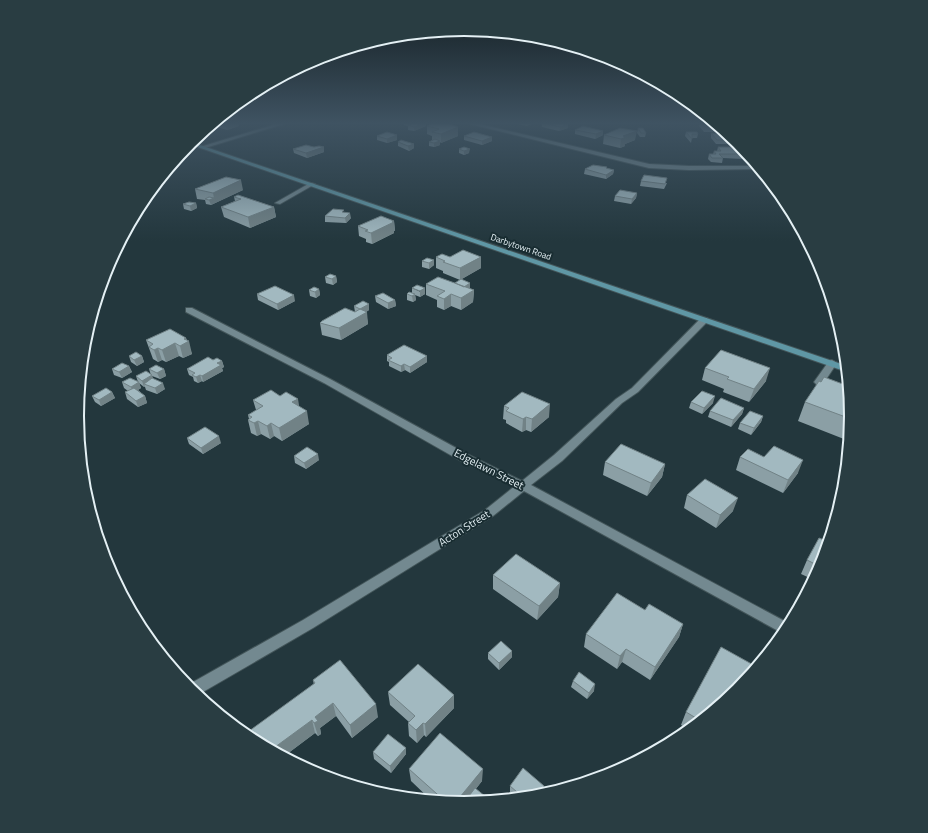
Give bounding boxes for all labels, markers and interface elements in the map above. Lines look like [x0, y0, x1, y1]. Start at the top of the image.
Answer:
street label: Darbytown Road [489, 230, 554, 263]
street label: Edgelawn Street [451, 445, 527, 493]
street label: Acton Street [435, 506, 493, 550]

